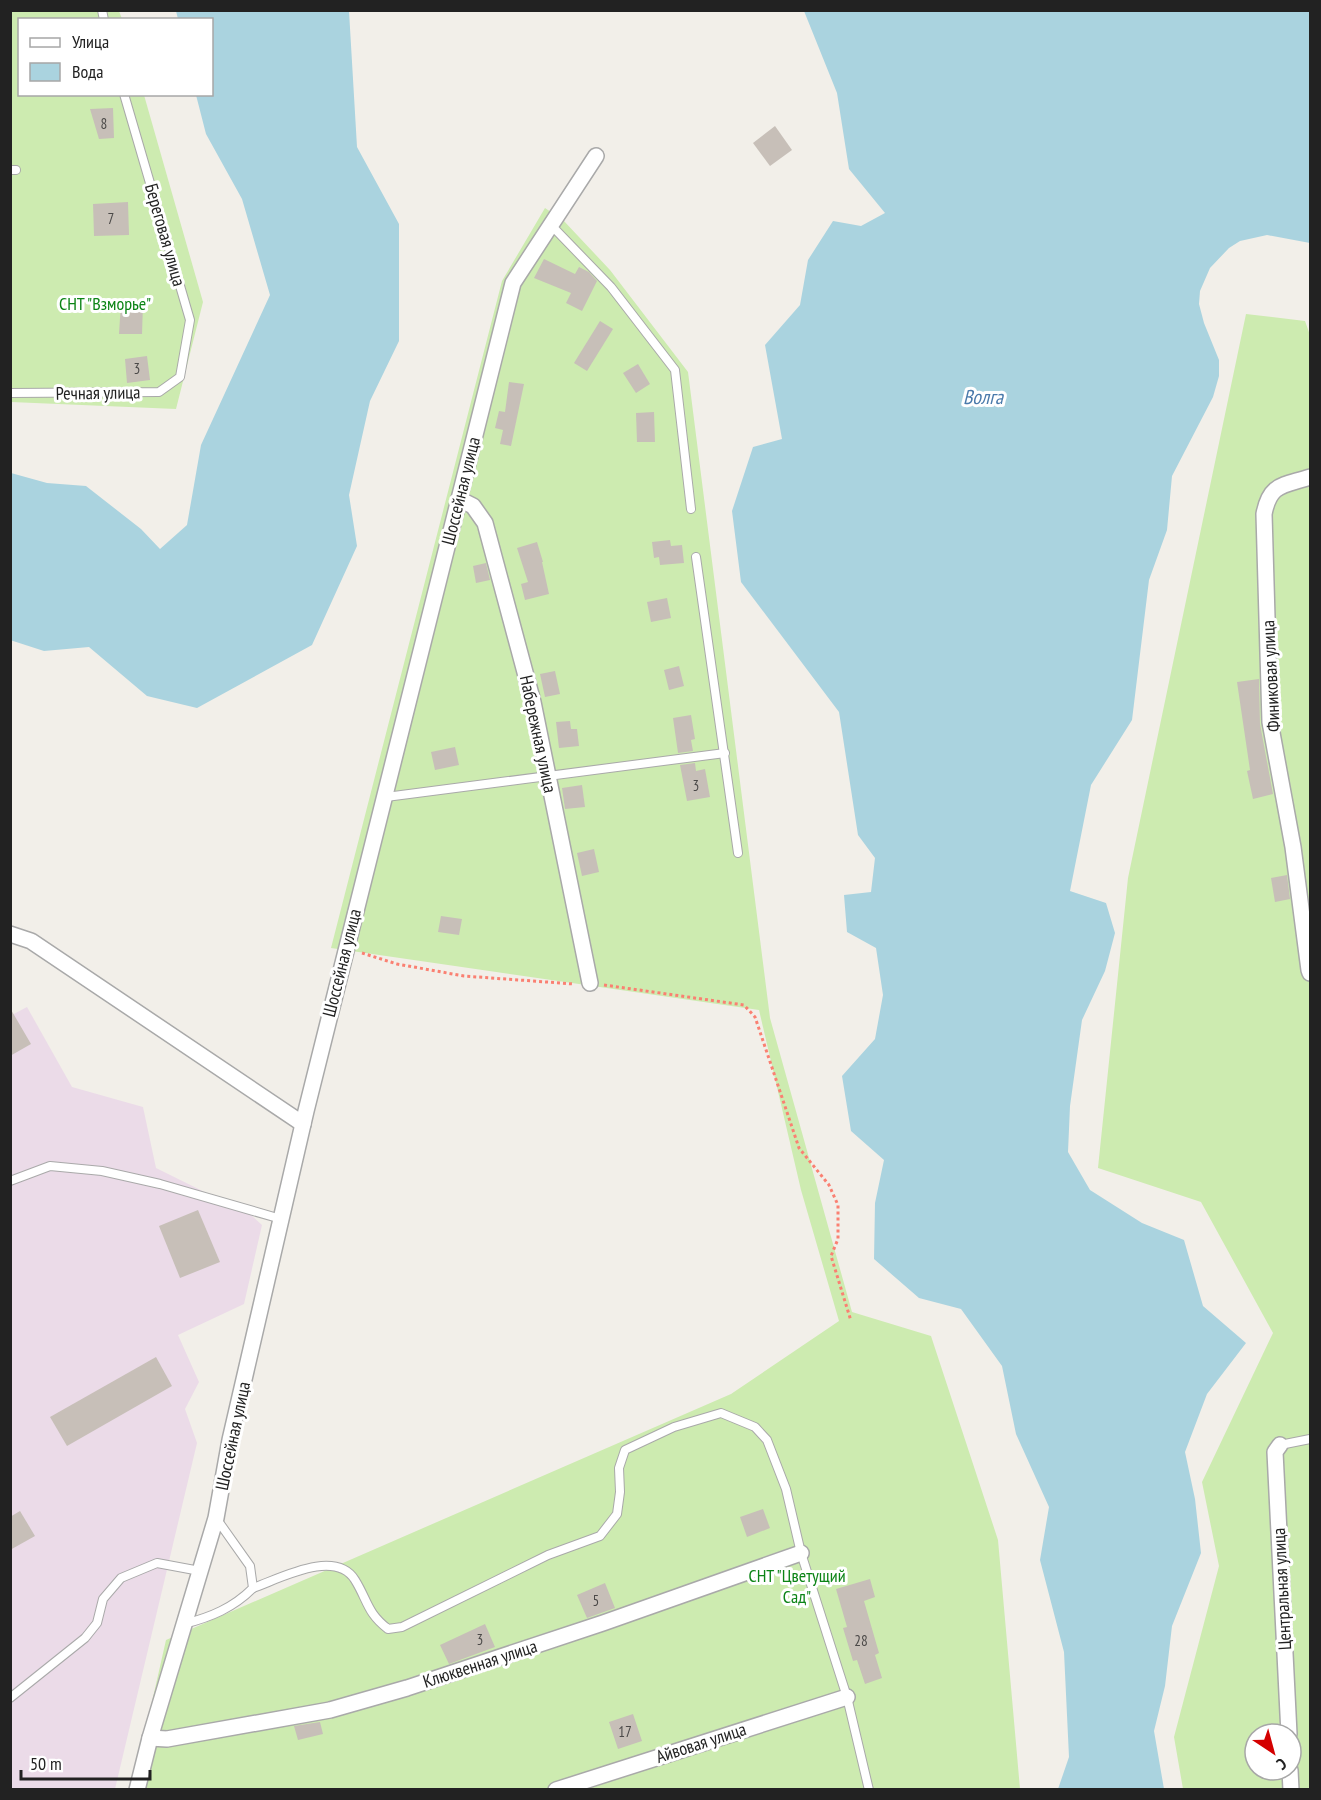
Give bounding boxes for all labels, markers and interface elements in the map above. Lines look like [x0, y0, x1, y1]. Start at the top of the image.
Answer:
legend [18, 18, 213, 96]
text: Улица [72, 30, 109, 53]
text: Вода [72, 60, 103, 83]
house number: 8 [101, 114, 107, 133]
street label: Береговая улица [140, 181, 191, 289]
house number: 7 [108, 209, 114, 228]
park label: СНТ "Взморье" [59, 292, 151, 315]
house number: 3 [134, 359, 140, 378]
street label: Речная улица [55, 380, 141, 405]
water label: Волга [963, 384, 1004, 410]
street label: Шоссейная улица [436, 434, 485, 547]
street label: Финиковая улица [1256, 620, 1285, 732]
street label: Набережная улица [515, 673, 562, 795]
house number: 3 [693, 776, 699, 795]
street label: Шоссейная улица [317, 906, 366, 1019]
street label: Шоссейная улица [210, 1379, 255, 1492]
street label: Центральная улица [1267, 1527, 1296, 1651]
park label: СНТ "Цветущий Сад" [748, 1564, 846, 1608]
house number: 5 [593, 1591, 599, 1610]
house number: 3 [477, 1630, 483, 1649]
house number: 28 [854, 1631, 868, 1650]
street label: Клюквенная улица [420, 1634, 540, 1693]
street label: Айвовая улица [653, 1717, 749, 1768]
house number: 17 [618, 1722, 632, 1741]
north arrow [1243, 1722, 1303, 1782]
scale bar [21, 1743, 150, 1781]
text: 50 m [30, 1752, 62, 1775]
text: С [1272, 1754, 1291, 1775]

